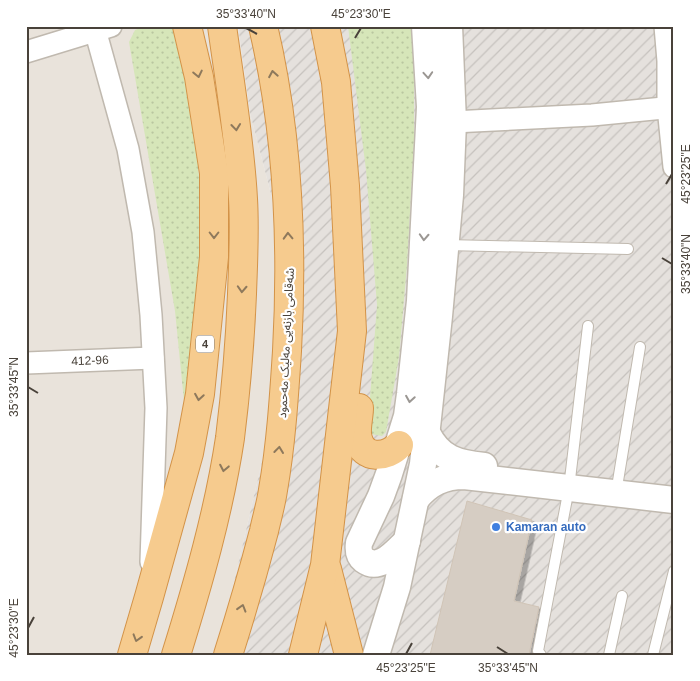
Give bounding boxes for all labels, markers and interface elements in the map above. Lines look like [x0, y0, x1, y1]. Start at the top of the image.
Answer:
text: 35°33'40"N [216, 7, 276, 21]
text: 45°23'30"E [331, 7, 391, 21]
one-way arrow [192, 69, 203, 78]
one-way arrow [268, 70, 278, 78]
one-way arrow [422, 71, 433, 79]
one-way arrow [230, 123, 241, 131]
text: 45°23'25"E [679, 144, 693, 204]
one-way arrow [283, 231, 294, 239]
one-way arrow [209, 232, 219, 239]
one-way arrow [418, 233, 429, 241]
text: 35°33'40"N [679, 234, 693, 294]
street label: شەقامی بازنەیی مەلیک مەحمود [275, 268, 297, 418]
one-way arrow [237, 285, 247, 293]
road number: 4 [196, 336, 214, 352]
street label: 412-96 [71, 353, 109, 368]
text: 35°33'45"N [7, 357, 21, 417]
one-way arrow [195, 392, 205, 401]
one-way arrow [405, 395, 415, 403]
one-way arrow [273, 446, 284, 454]
one-way arrow [219, 463, 230, 472]
place label: Kamaran auto [506, 520, 586, 534]
marker: Kamaran auto [490, 521, 502, 533]
text: 45°23'30"E [7, 598, 21, 658]
one-way arrow [237, 605, 247, 613]
one-way arrow [132, 634, 142, 642]
text: 45°23'25"E [376, 661, 436, 675]
text: 35°33'45"N [478, 661, 538, 675]

